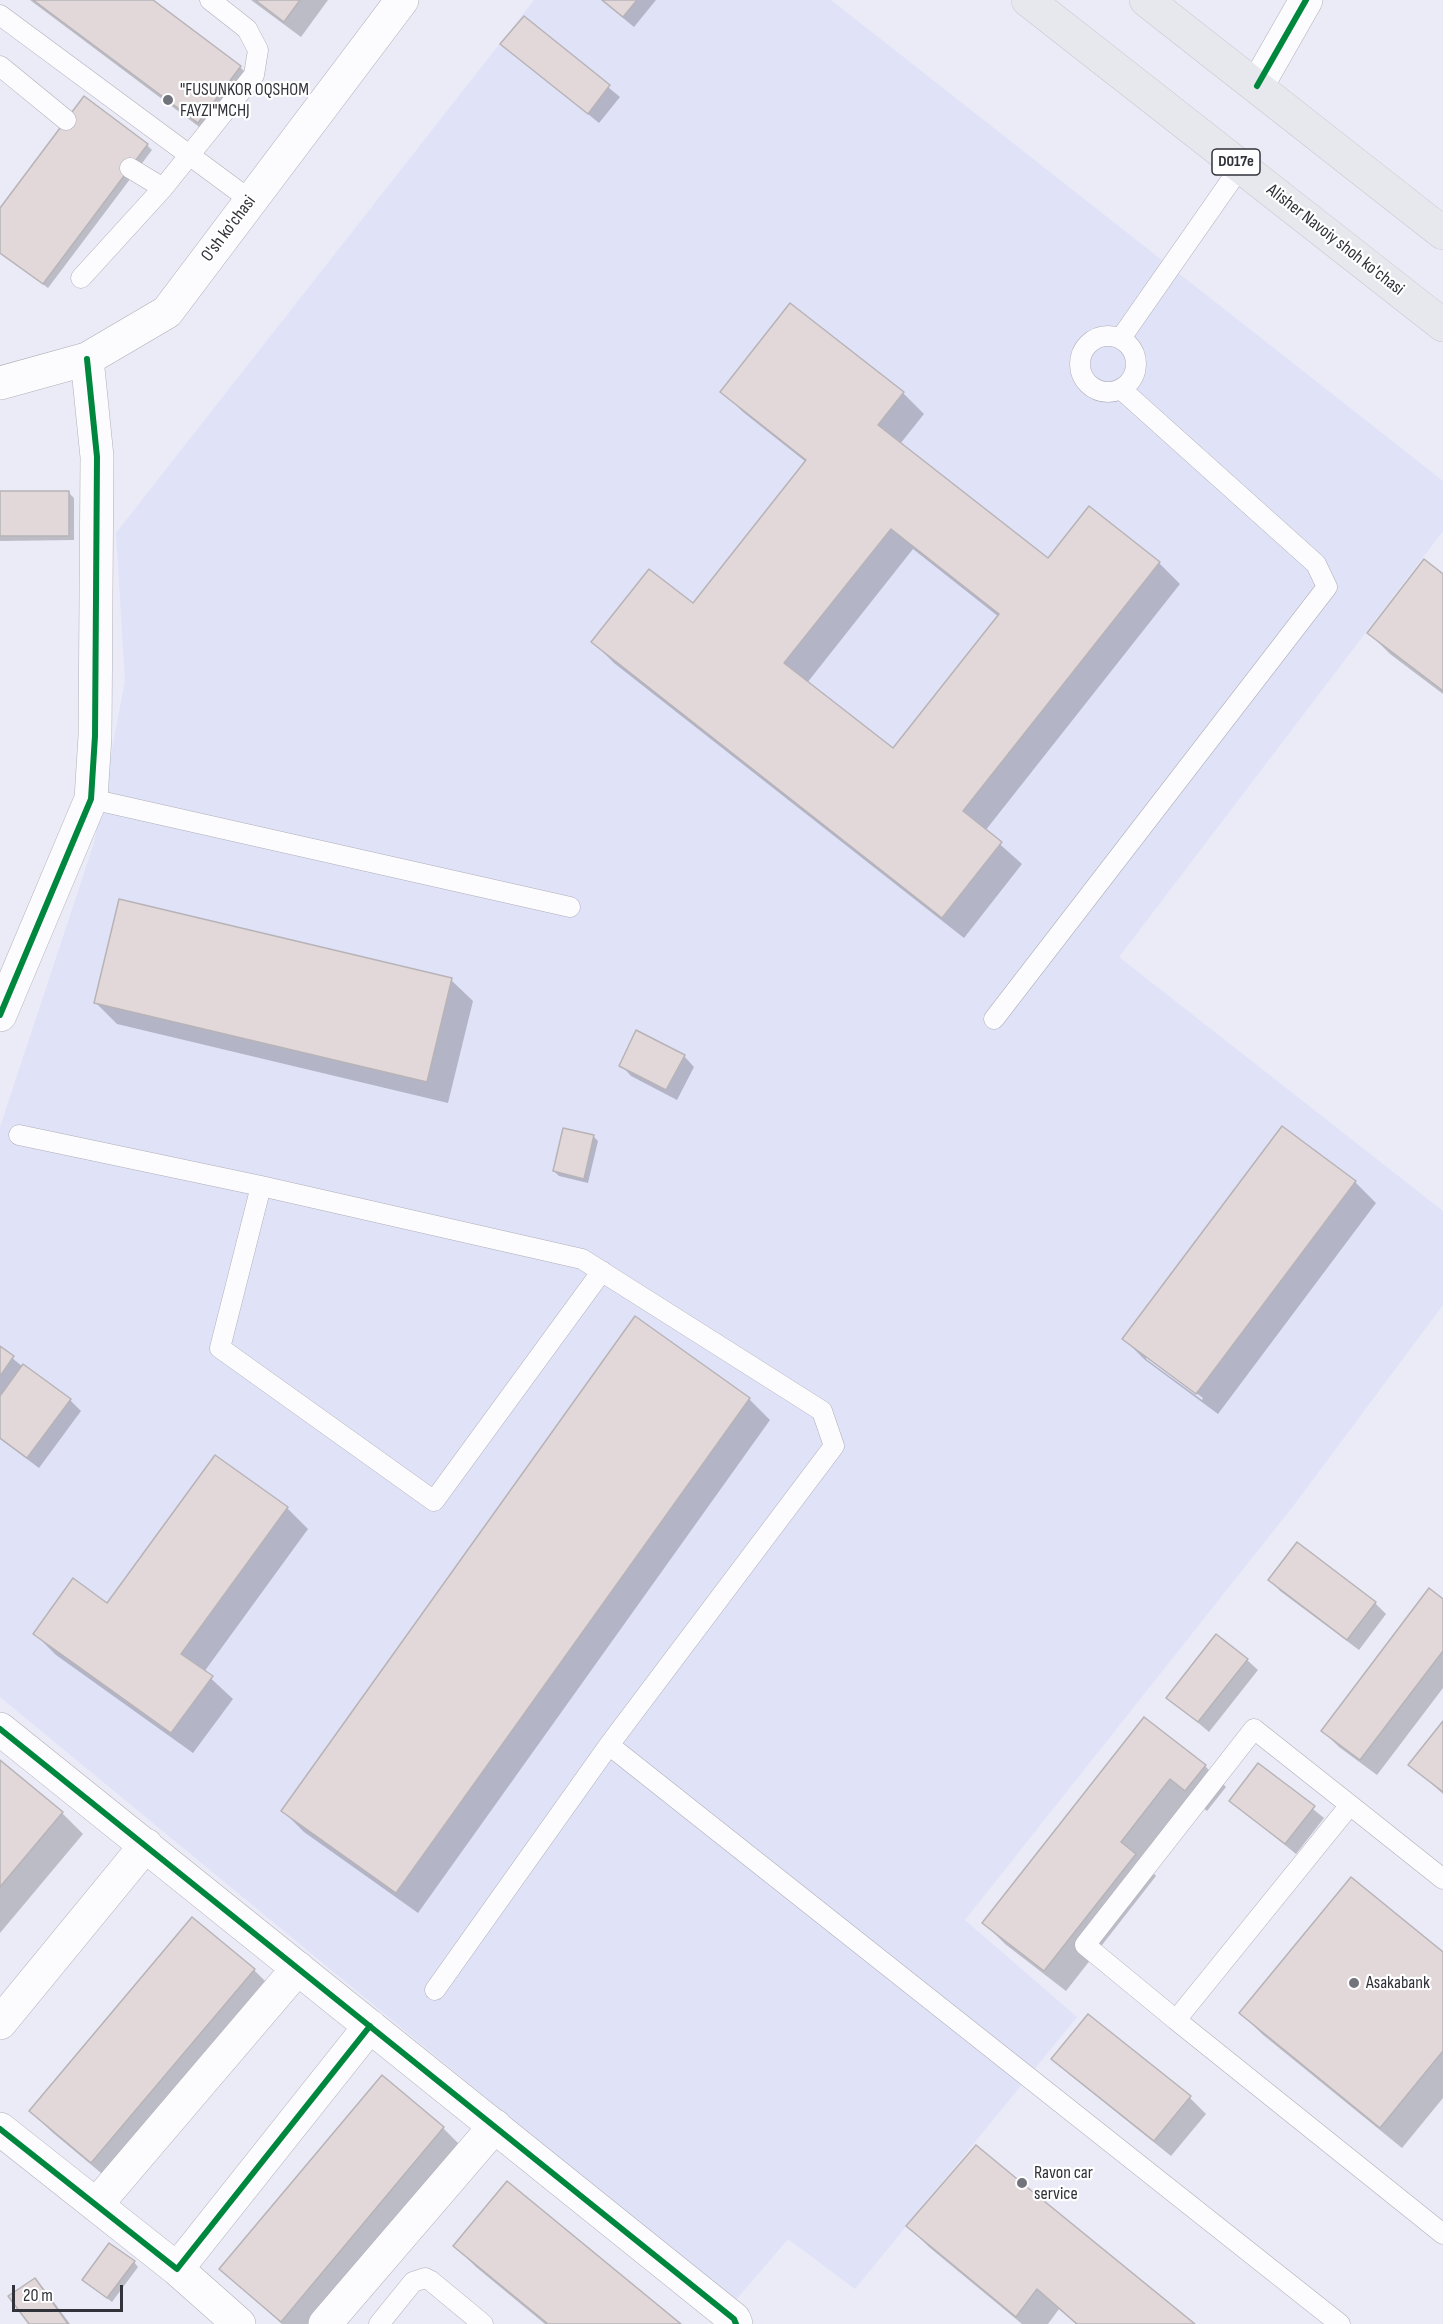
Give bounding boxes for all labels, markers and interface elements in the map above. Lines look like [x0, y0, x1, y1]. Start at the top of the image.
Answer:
place label: "FUSUNKOR OQSHOM FAYZI"MCHJ [180, 79, 309, 122]
marker: "FUSUNKOR OQSHOM FAYZI"MCHJ [161, 93, 175, 107]
road number: D017e [1212, 149, 1260, 175]
street label: Alisher Navoiy shoh ko'chasi [1262, 180, 1408, 300]
street label: O'sh ko'chasi [197, 192, 261, 266]
place label: Asakabank [1366, 1972, 1430, 1994]
marker: Asakabank [1347, 1976, 1361, 1990]
place label: Ravon car service [1034, 2162, 1093, 2204]
marker: Ravon car service [1015, 2176, 1029, 2190]
scale bar [15, 2273, 126, 2311]
text: 20 m [23, 2285, 53, 2306]

